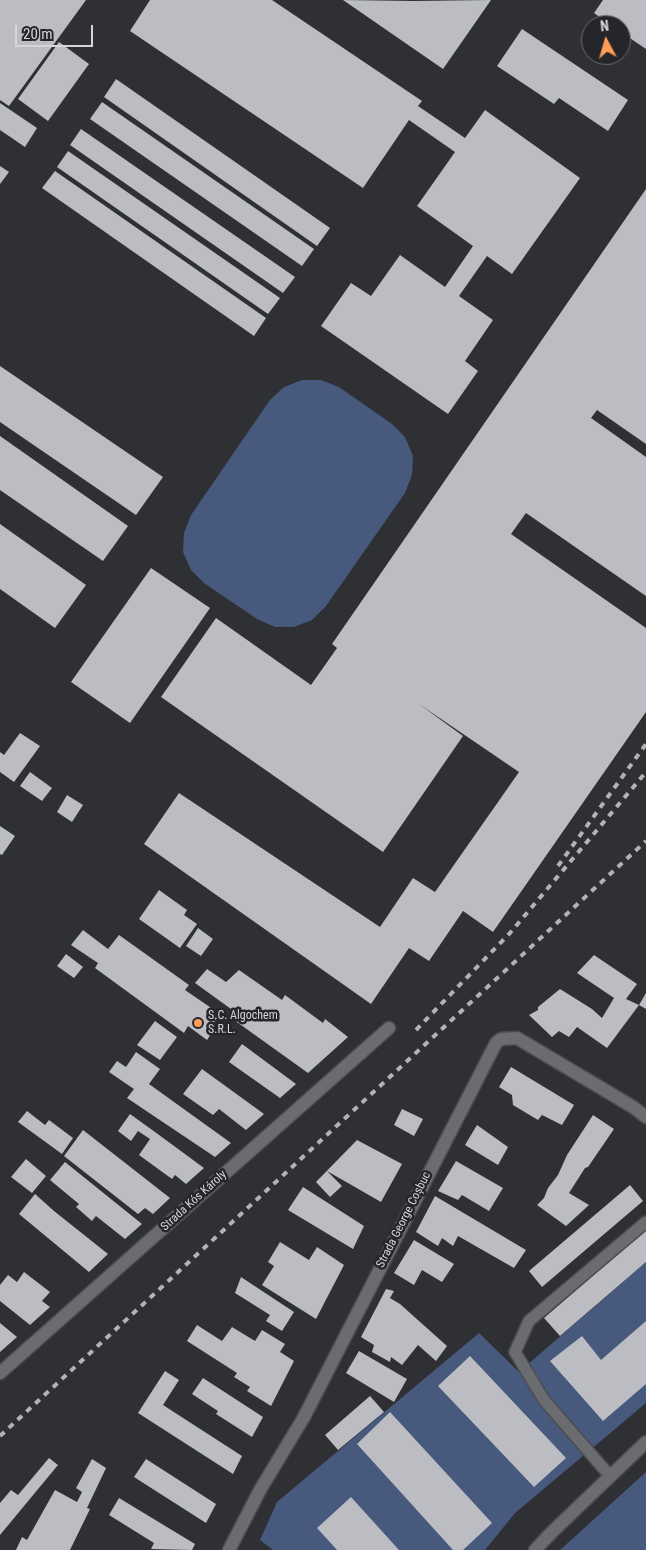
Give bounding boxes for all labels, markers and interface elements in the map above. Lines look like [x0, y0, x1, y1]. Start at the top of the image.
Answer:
scale bar [18, 15, 95, 47]
north arrow [581, 15, 631, 65]
text: N [599, 18, 610, 34]
text: 20 m [23, 25, 53, 43]
place label: S.C. Algochem S.R.L. [208, 1009, 278, 1037]
marker: S.C. Algochem S.R.L. [192, 1017, 204, 1029]
street label: Strada Kós Károly [158, 1168, 230, 1234]
street label: Strada George Coșbuc [374, 1170, 434, 1270]

